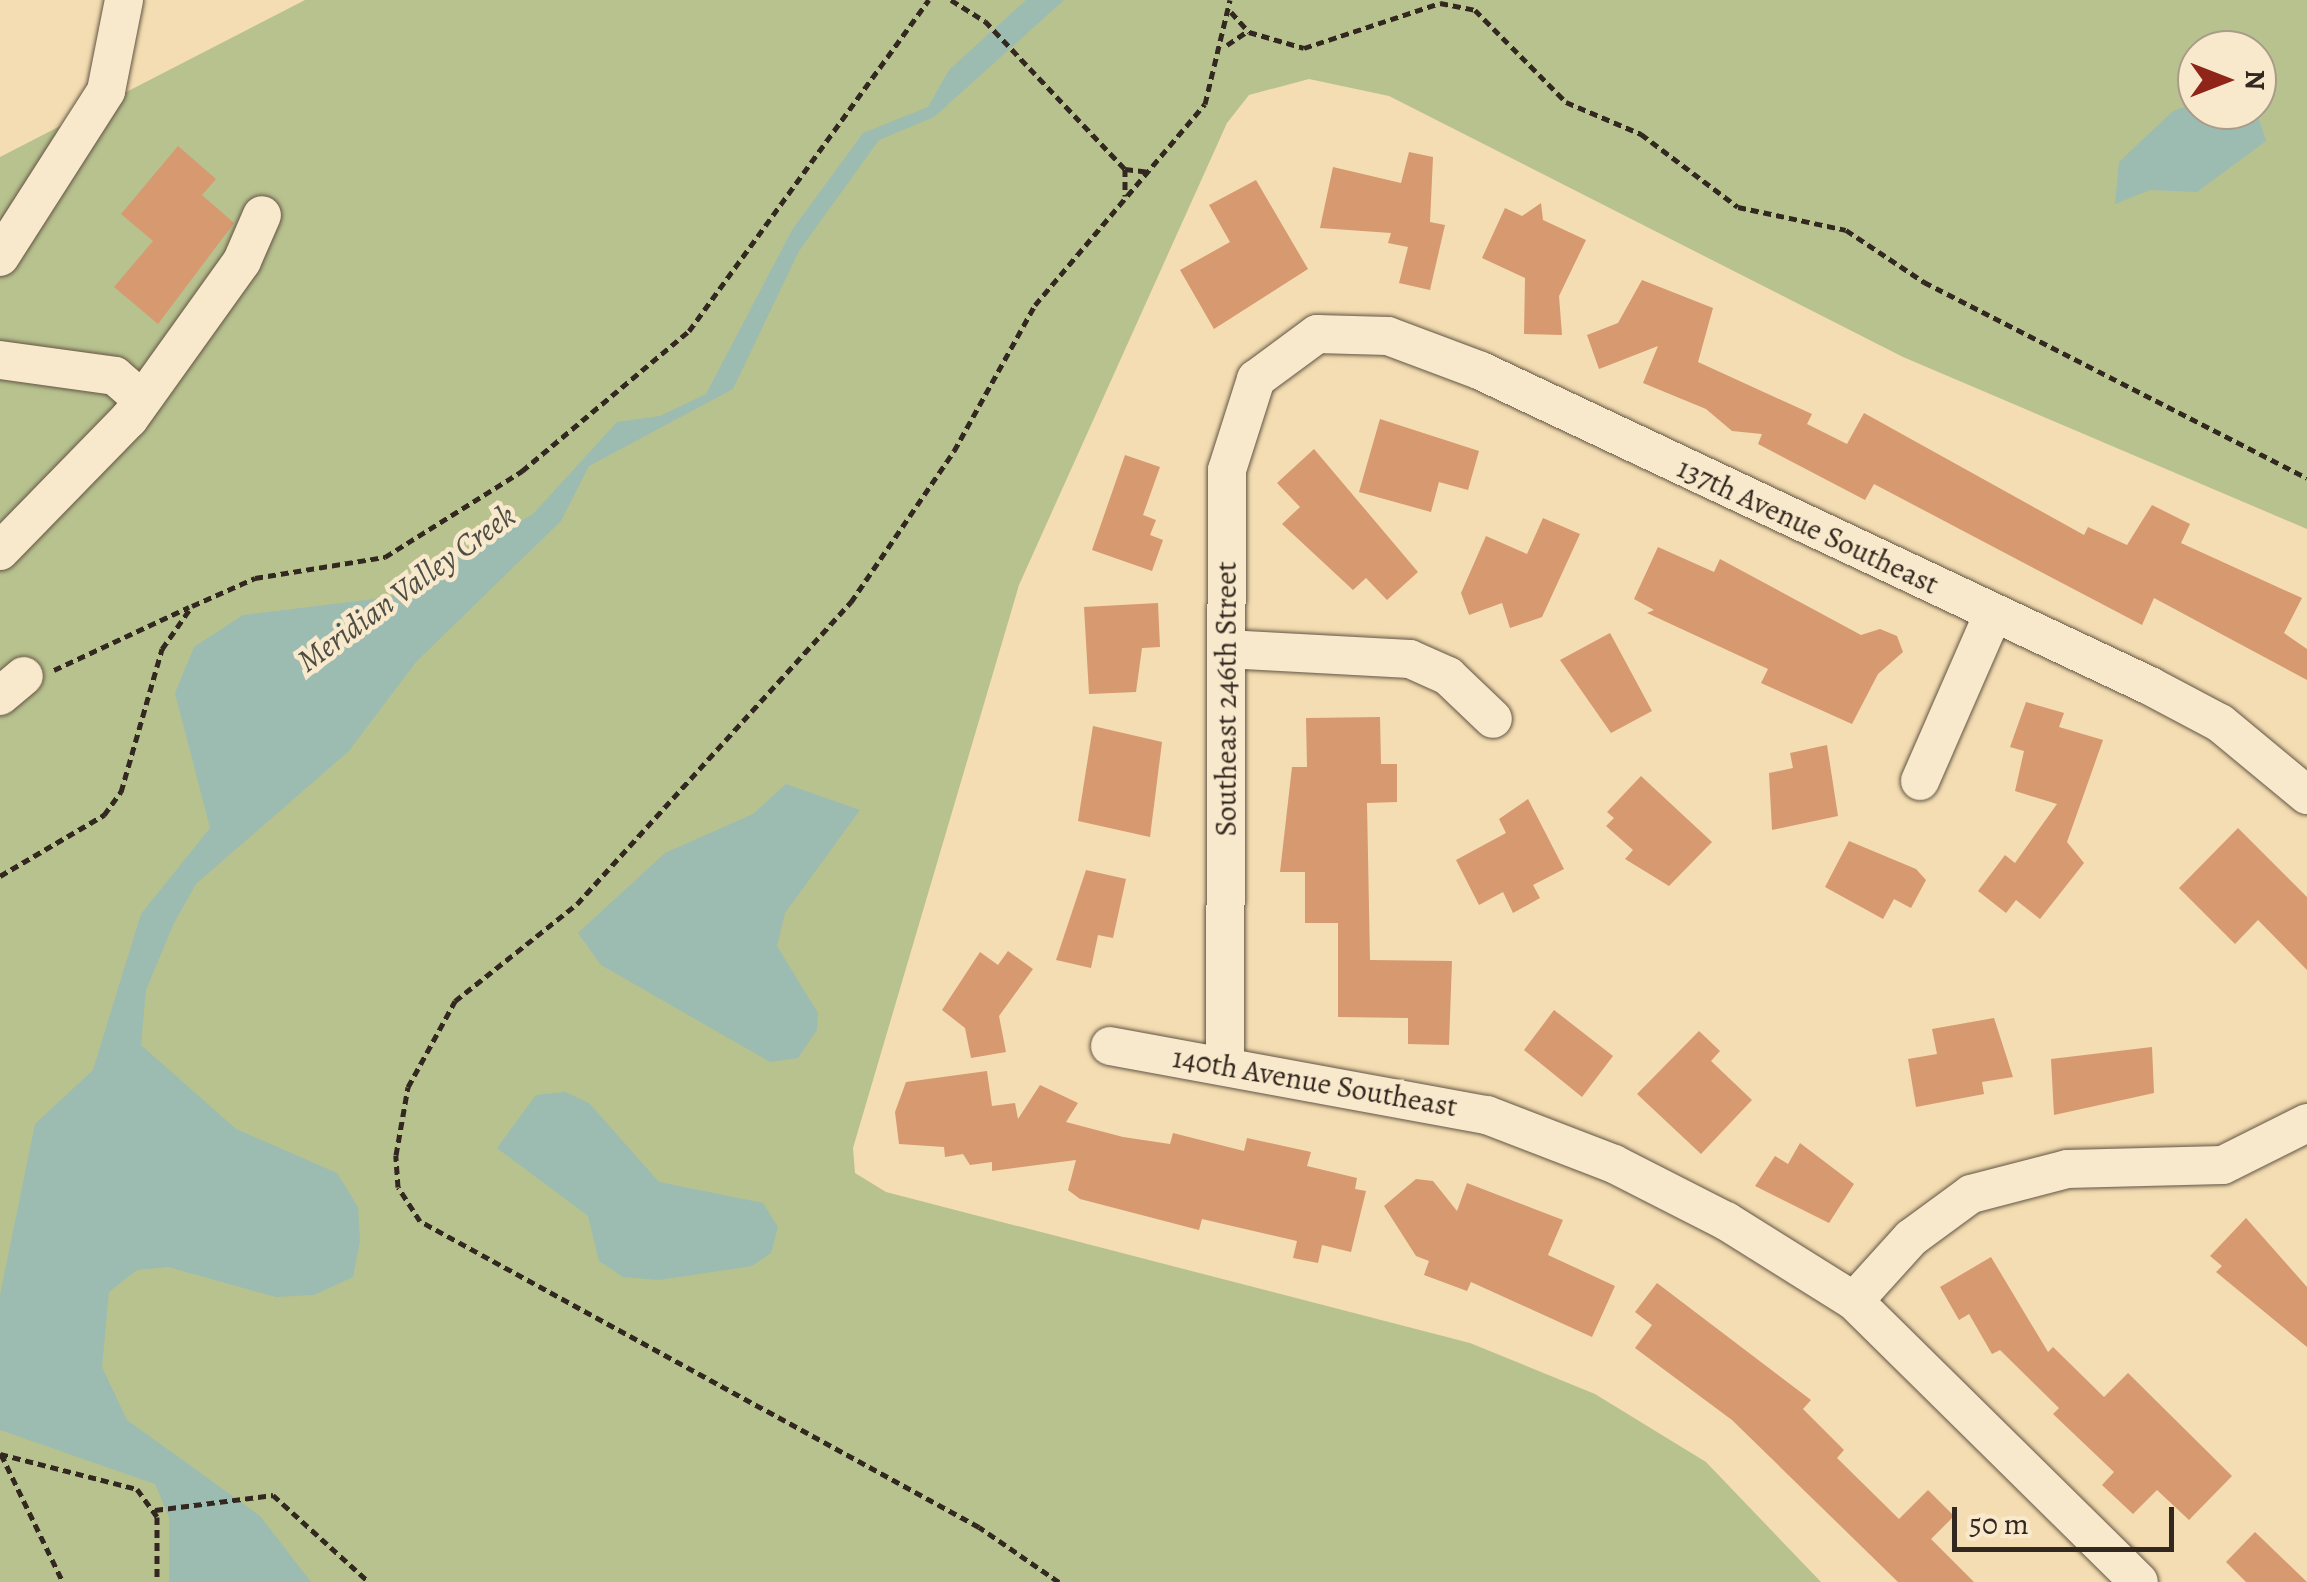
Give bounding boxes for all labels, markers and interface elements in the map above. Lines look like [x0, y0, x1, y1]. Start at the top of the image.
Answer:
north arrow [2177, 30, 2277, 130]
text: N [2236, 70, 2274, 90]
street label: 137th Avenue Southeast [1672, 450, 1944, 602]
water label: Meridian Valley Creek [289, 496, 523, 680]
street label: Southeast 246th Street [1208, 561, 1244, 837]
street label: 140th Avenue Southeast [1170, 1039, 1460, 1125]
scale bar [1957, 1487, 2180, 1549]
text: 50 m [1969, 1504, 2029, 1544]

